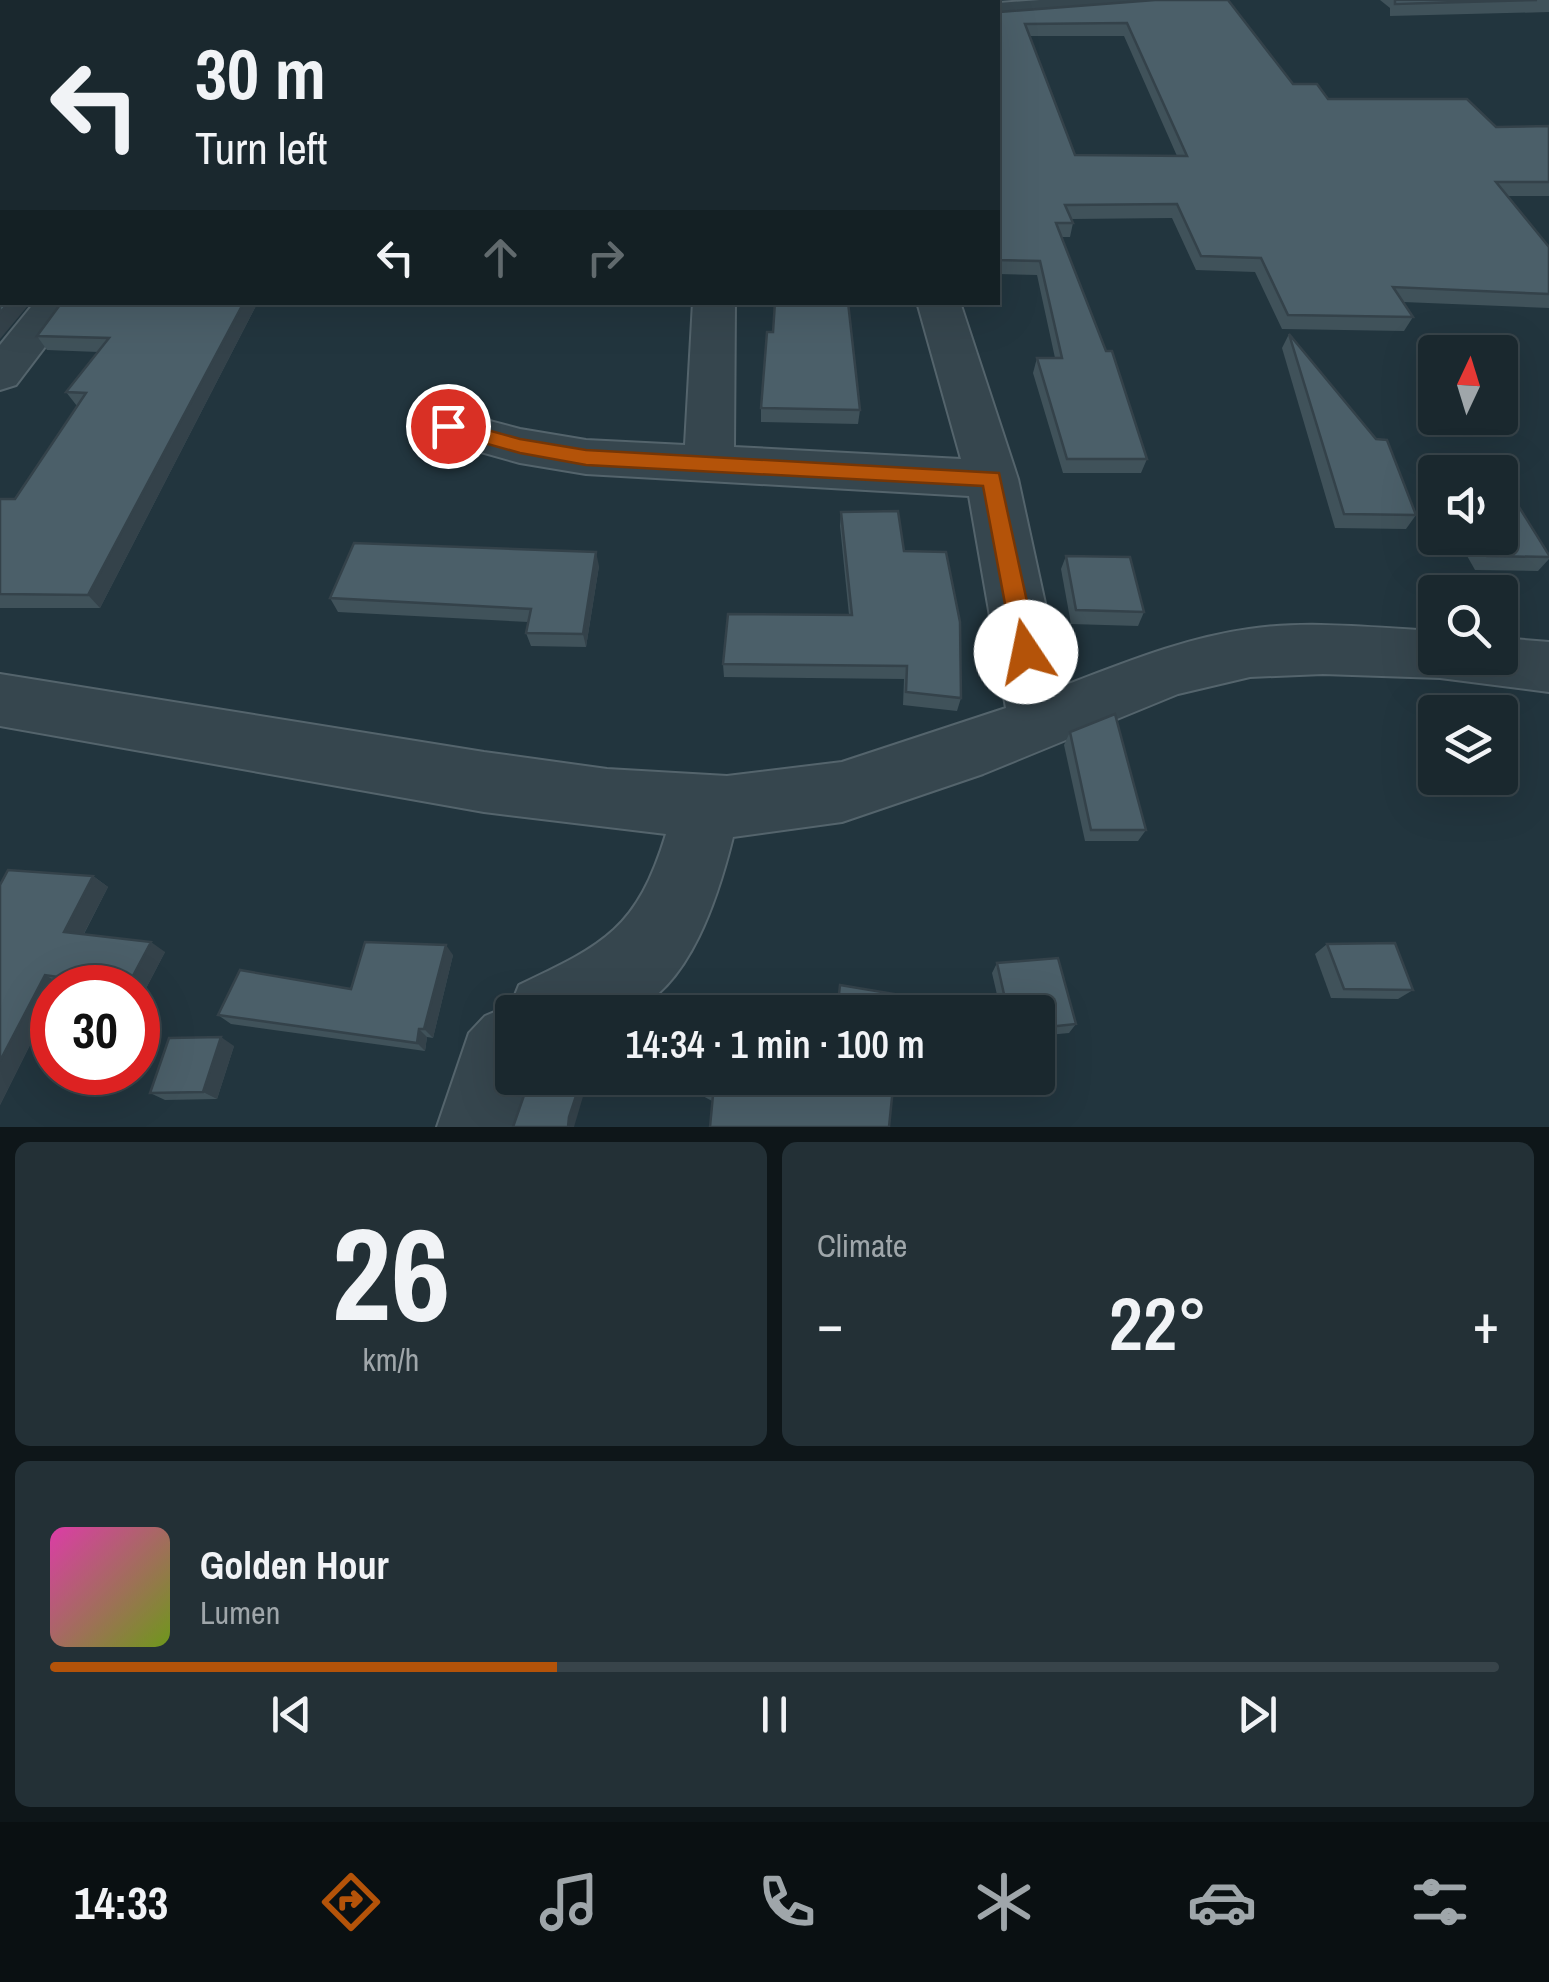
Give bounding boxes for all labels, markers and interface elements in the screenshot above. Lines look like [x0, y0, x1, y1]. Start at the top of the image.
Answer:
text: 30 m [195, 27, 326, 121]
icon: left [30, 40, 160, 170]
text: Turn left [195, 117, 327, 178]
icon: left [368, 230, 423, 285]
icon: ahead [473, 230, 528, 285]
icon: right [578, 230, 633, 285]
north arrow [1418, 335, 1518, 435]
map controls [1418, 335, 1518, 795]
pin [406, 384, 491, 469]
icon: arrive [421, 399, 476, 454]
button: sound [1418, 455, 1518, 555]
button: search [1418, 575, 1518, 675]
position arrow [974, 600, 1078, 704]
button: layers [1418, 695, 1518, 795]
speed limit sign: 30 [30, 965, 160, 1095]
text: 14:34 · 1 min · 100 m [625, 1019, 925, 1070]
text: 26 [332, 1185, 450, 1361]
text: Climate [817, 1224, 907, 1267]
text: 22° [1109, 1272, 1207, 1373]
text: − [817, 1286, 843, 1360]
text: + [1473, 1286, 1499, 1360]
text: km/h [363, 1338, 419, 1381]
text: Golden Hour [200, 1540, 389, 1591]
text: Lumen [200, 1591, 280, 1634]
icon: previous [264, 1687, 319, 1742]
icon: pause [747, 1687, 802, 1742]
icon: next [1230, 1687, 1285, 1742]
icon: directions [316, 1867, 386, 1937]
icon: music [534, 1867, 604, 1937]
icon: phone [752, 1867, 822, 1937]
icon: climate [969, 1867, 1039, 1937]
icon: car [1187, 1867, 1257, 1937]
icon: filters [1405, 1867, 1475, 1937]
text: 14:33 [74, 1872, 168, 1933]

